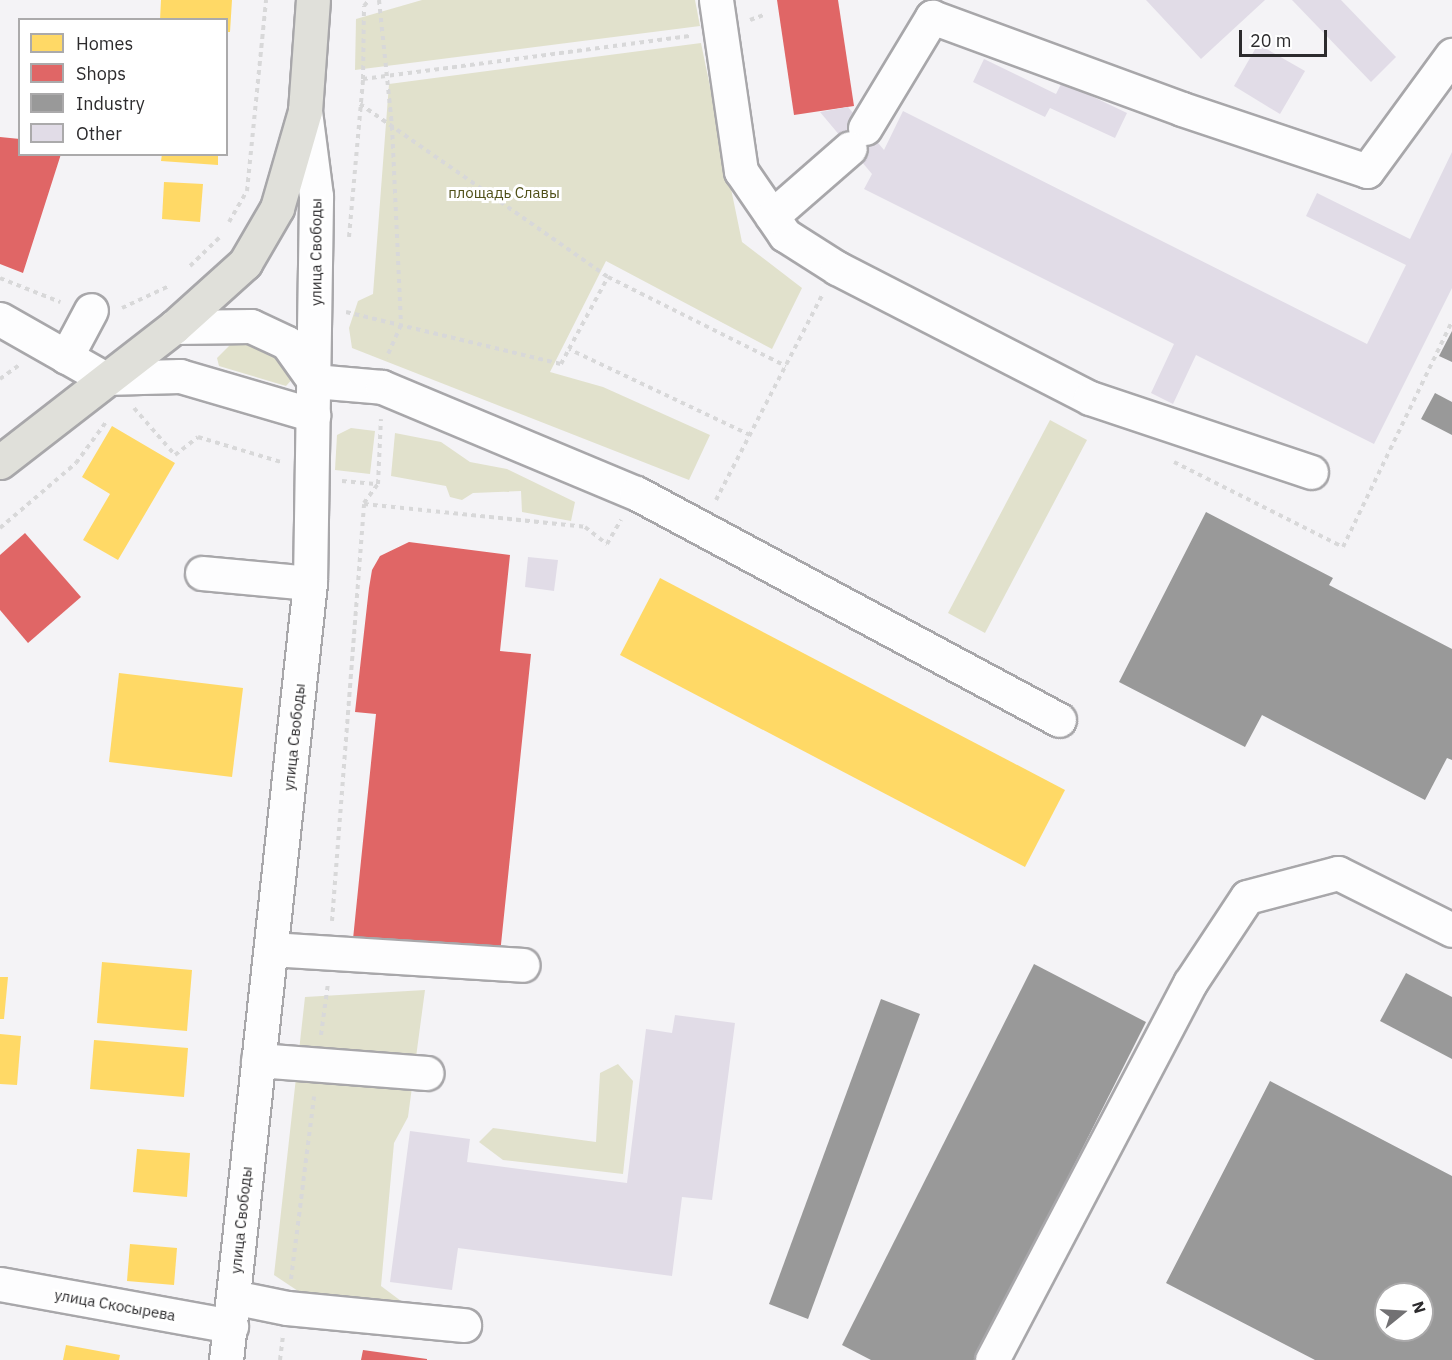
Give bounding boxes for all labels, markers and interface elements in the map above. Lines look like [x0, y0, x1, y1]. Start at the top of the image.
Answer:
legend [18, 18, 228, 156]
scale bar [1242, 18, 1330, 56]
text: 20 m [1250, 29, 1292, 52]
text: Homes [76, 32, 133, 55]
text: Shops [76, 62, 126, 85]
text: Industry [76, 92, 145, 115]
text: Other [76, 122, 122, 145]
park label: площадь Славы [448, 184, 560, 202]
street label: улица Свободы [307, 198, 325, 306]
street label: улица Свободы [279, 682, 309, 792]
street label: улица Свободы [226, 1165, 256, 1275]
north arrow [1374, 1282, 1434, 1342]
street label: улица Скосырева [53, 1286, 177, 1324]
text: N [1408, 1298, 1431, 1316]

